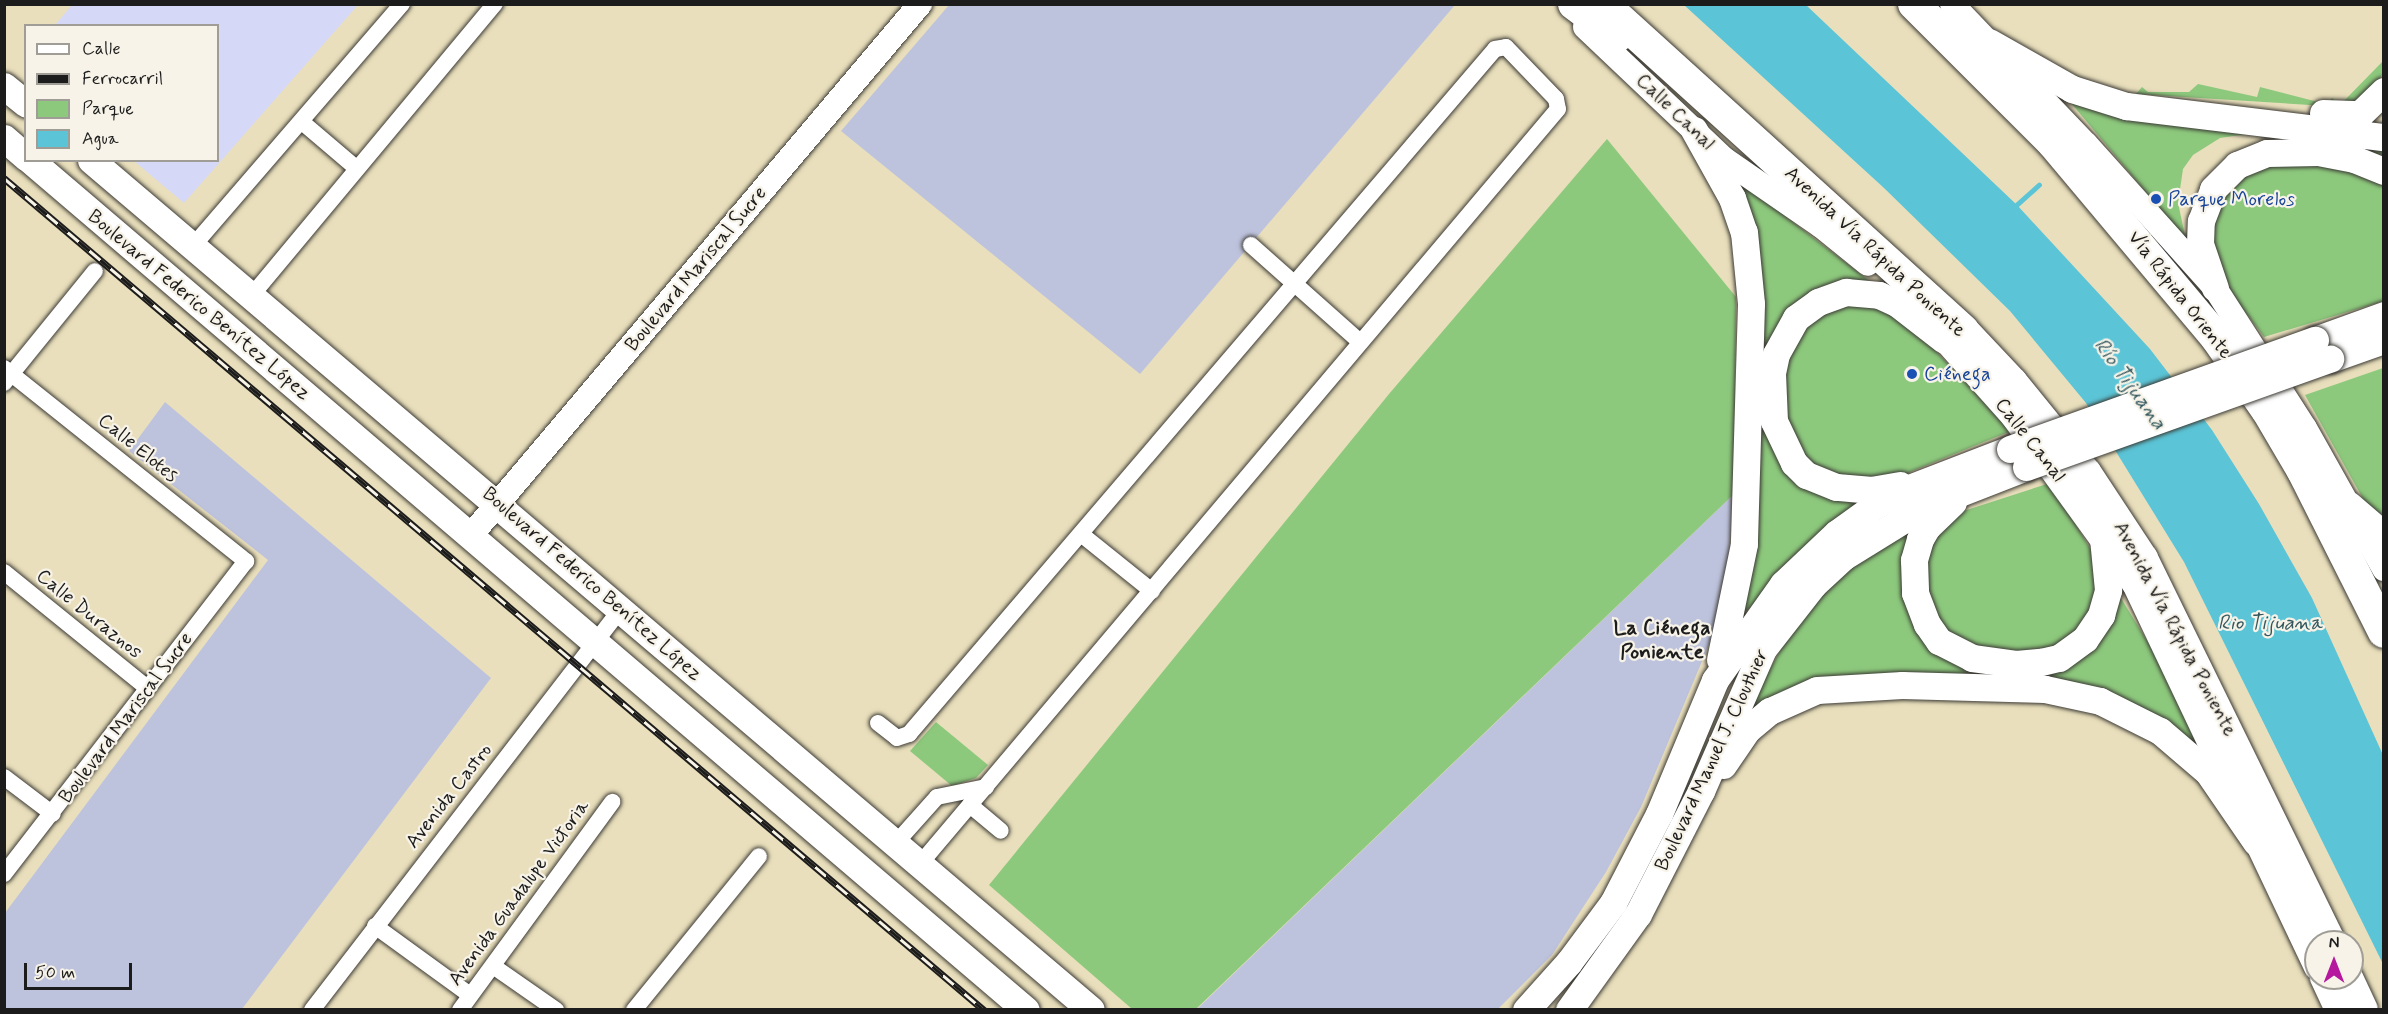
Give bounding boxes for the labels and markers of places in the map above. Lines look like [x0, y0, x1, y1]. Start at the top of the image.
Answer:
place label: Parque Morelos [2168, 187, 2295, 211]
marker: Parque Morelos [2149, 192, 2163, 206]
place label: Ciénega [1924, 362, 1991, 386]
marker: Ciénega [1905, 367, 1919, 381]

